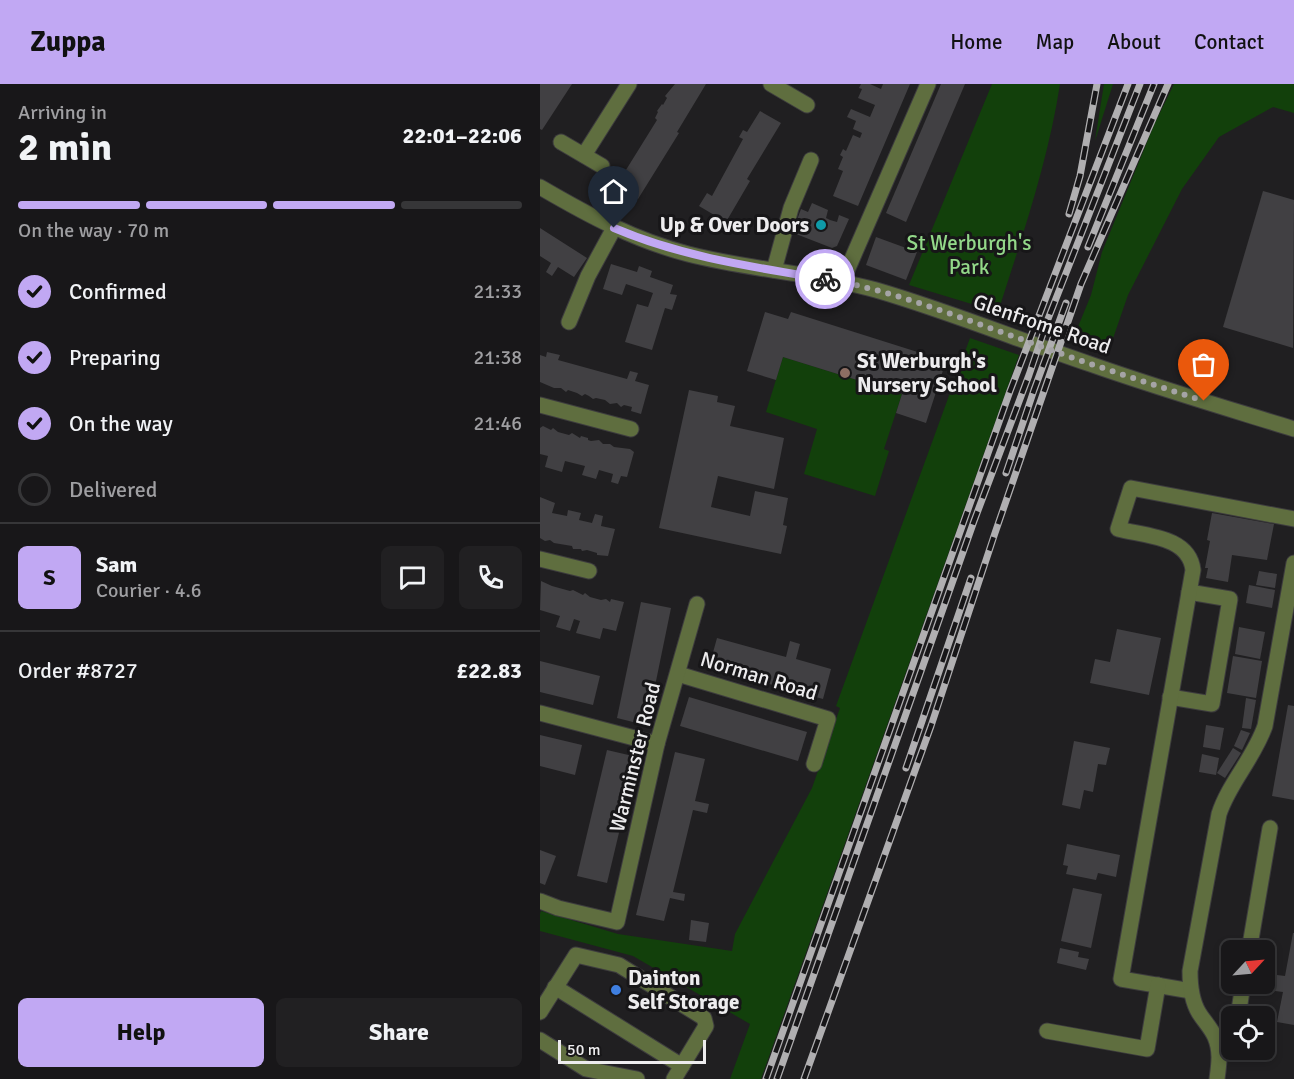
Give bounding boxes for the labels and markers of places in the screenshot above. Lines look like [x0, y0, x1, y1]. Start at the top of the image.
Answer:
pin [588, 166, 639, 228]
place label: Up & Over Doors [660, 212, 809, 238]
marker: Up & Over Doors [814, 218, 828, 232]
pin [1178, 339, 1229, 401]
place label: St Werburgh's Nursery School [857, 348, 997, 398]
marker: St Werburgh's Nursery School [838, 366, 852, 380]
place label: Dainton Self Storage [628, 965, 740, 1015]
marker: Dainton Self Storage [609, 983, 623, 997]

